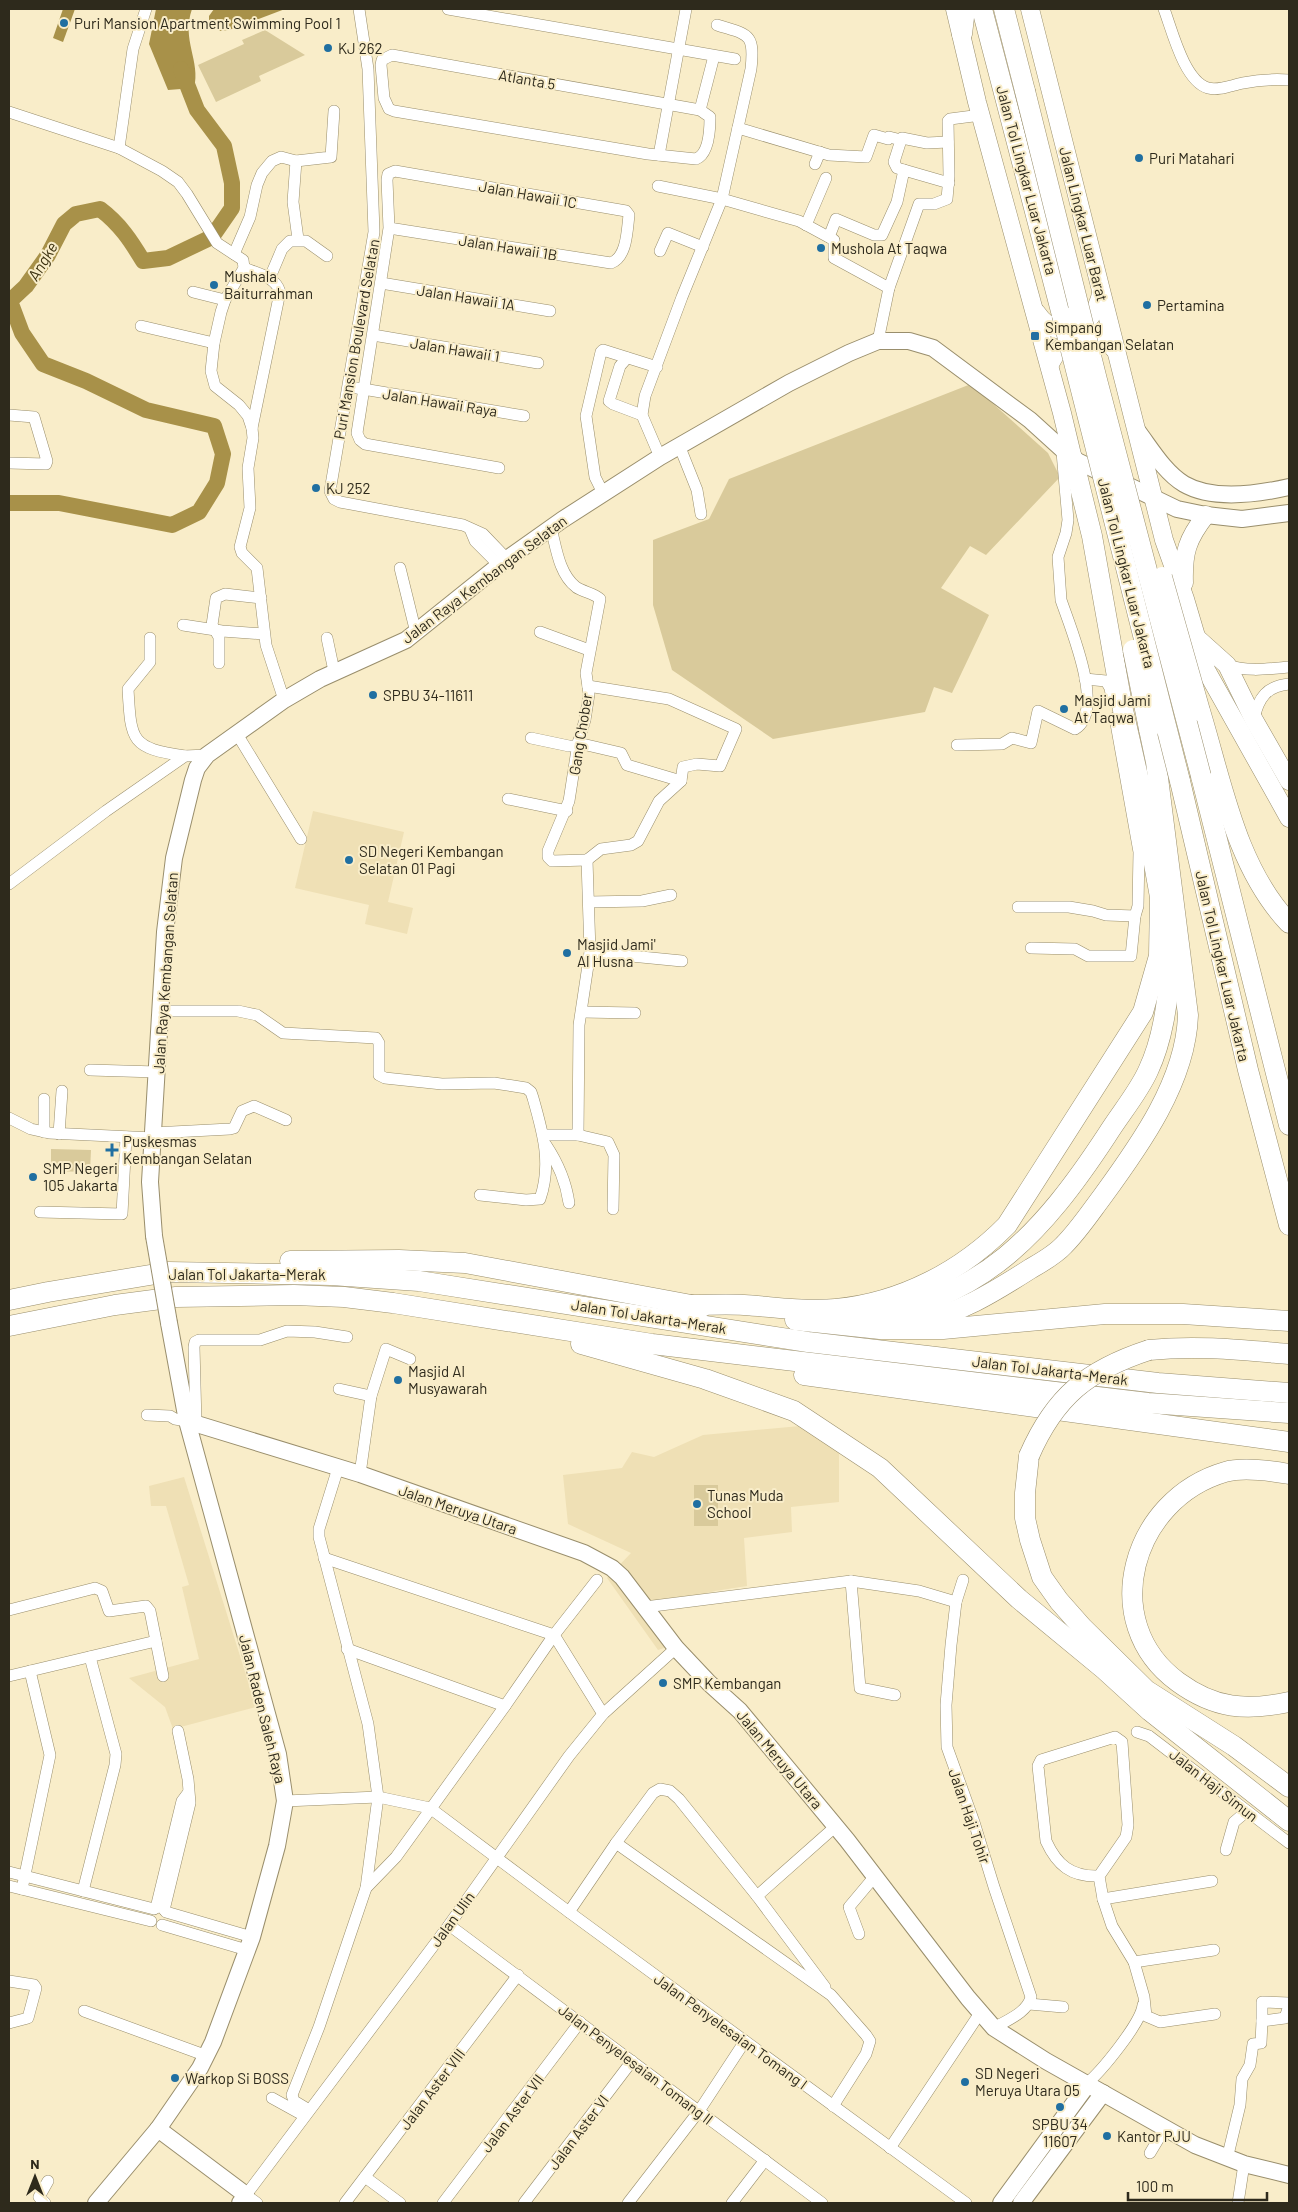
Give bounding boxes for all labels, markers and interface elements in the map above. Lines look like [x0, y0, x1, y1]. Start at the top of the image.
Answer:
place label: Puri Mansion Apartment Swimming Pool 1 [74, 14, 341, 32]
marker: Puri Mansion Apartment Swimming Pool 1 [58, 17, 70, 29]
place label: KJ 262 [338, 39, 383, 57]
marker: KJ 262 [322, 42, 334, 54]
street label: Atlanta 5 [497, 65, 557, 93]
street label: Jalan Tol Lingkar Luar Jakarta [993, 83, 1061, 277]
street label: Jalan Lingkar Luar Barat [1056, 145, 1112, 303]
place label: Puri Matahari [1149, 149, 1235, 167]
marker: Puri Matahari [1133, 152, 1145, 164]
street label: Jalan Hawaii 1C [478, 177, 578, 211]
street label: Jalan Hawaii 1B [457, 230, 559, 264]
street label: Puri Mansion Boulevard Selatan [330, 237, 382, 441]
water label: Angke [23, 238, 61, 284]
place label: Mushola At Taqwa [831, 239, 947, 257]
marker: Mushola At Taqwa [815, 242, 827, 254]
place label: Mushala Baiturrahman [224, 267, 313, 302]
marker: Mushala Baiturrahman [208, 279, 220, 291]
street label: Jalan Hawaii 1A [416, 280, 516, 314]
place label: Pertamina [1157, 296, 1224, 314]
marker: Pertamina [1141, 299, 1153, 311]
place label: Simpang Kembangan Selatan [1045, 318, 1174, 353]
marker: Simpang Kembangan Selatan [1029, 330, 1041, 342]
street label: Jalan Hawaii 1 [409, 333, 501, 365]
street label: Jalan Hawaii Raya [381, 384, 499, 420]
street label: Jalan Tol Lingkar Luar Jakarta [1095, 476, 1159, 670]
place label: KJ 252 [326, 479, 370, 497]
marker: KJ 252 [310, 482, 322, 494]
street label: Jalan Raya Kembangan Selatan [398, 511, 570, 647]
place label: SPBU 34-11611 [383, 686, 473, 704]
marker: SPBU 34-11611 [367, 689, 379, 701]
street label: Gang Chober [565, 691, 595, 776]
place label: Masjid Jami At Taqwa [1074, 691, 1151, 726]
marker: Masjid Jami At Taqwa [1058, 703, 1070, 715]
place label: SD Negeri Kembangan Selatan 01 Pagi [359, 842, 504, 877]
marker: SD Negeri Kembangan Selatan 01 Pagi [343, 854, 355, 866]
street label: Jalan Tol Lingkar Luar Jakarta [1192, 869, 1254, 1063]
street label: Jalan Raya Kembangan Selatan [149, 872, 181, 1074]
place label: Masjid Jami' Al Husna [577, 935, 656, 970]
marker: Masjid Jami' Al Husna [561, 947, 573, 959]
place label: Puskesmas Kembangan Selatan [123, 1132, 252, 1167]
marker: Puskesmas Kembangan Selatan [105, 1143, 119, 1157]
place label: SMP Negeri 105 Jakarta [43, 1159, 118, 1194]
marker: SMP Negeri 105 Jakarta [27, 1171, 39, 1183]
street label: Jalan Tol Jakarta–Merak [169, 1265, 326, 1283]
street label: Jalan Tol Jakarta–Merak [570, 1295, 728, 1337]
street label: Jalan Tol Jakarta–Merak [971, 1352, 1129, 1389]
place label: Masjid Al Musyawarah [408, 1362, 487, 1397]
marker: Masjid Al Musyawarah [392, 1374, 404, 1386]
street label: Jalan Meruya Utara [396, 1480, 520, 1538]
place label: Tunas Muda School [707, 1486, 784, 1521]
marker: Tunas Muda School [691, 1498, 703, 1510]
street label: Jalan Raden Saleh Raya [236, 1633, 290, 1785]
place label: SMP Kembangan [673, 1674, 781, 1692]
marker: SMP Kembangan [657, 1677, 669, 1689]
street label: Jalan Meruya Utara [733, 1706, 827, 1812]
street label: Jalan Haji Simun [1166, 1745, 1262, 1825]
street label: Jalan Haji Tohir [945, 1766, 995, 1866]
street label: Jalan Ulin [426, 1888, 478, 1950]
street label: Jalan Penyelesaian Tomang I [651, 1969, 811, 2093]
street label: Jalan Penyelesaian Tomang II [555, 2000, 717, 2128]
street label: Jalan Aster VIII [396, 2045, 468, 2133]
place label: SD Negeri Meruya Utara 05 [975, 2064, 1080, 2099]
place label: Warkop Si BOSS [185, 2069, 289, 2087]
street label: Jalan Aster VII [477, 2070, 547, 2156]
marker: Warkop Si BOSS [169, 2072, 181, 2084]
marker: SD Negeri Meruya Utara 05 [959, 2076, 971, 2088]
street label: Jalan Aster VI [544, 2091, 612, 2173]
marker: SPBU 34 11607 [1054, 2101, 1066, 2113]
place label: SPBU 34 11607 [1032, 2115, 1088, 2150]
place label: Kantor PJU [1117, 2127, 1191, 2145]
marker: Kantor PJU [1101, 2130, 1113, 2142]
north arrow [10, 2152, 60, 2202]
text: N [30, 2155, 40, 2172]
scale bar [1128, 2170, 1267, 2202]
text: 100 m [1136, 2177, 1174, 2195]

